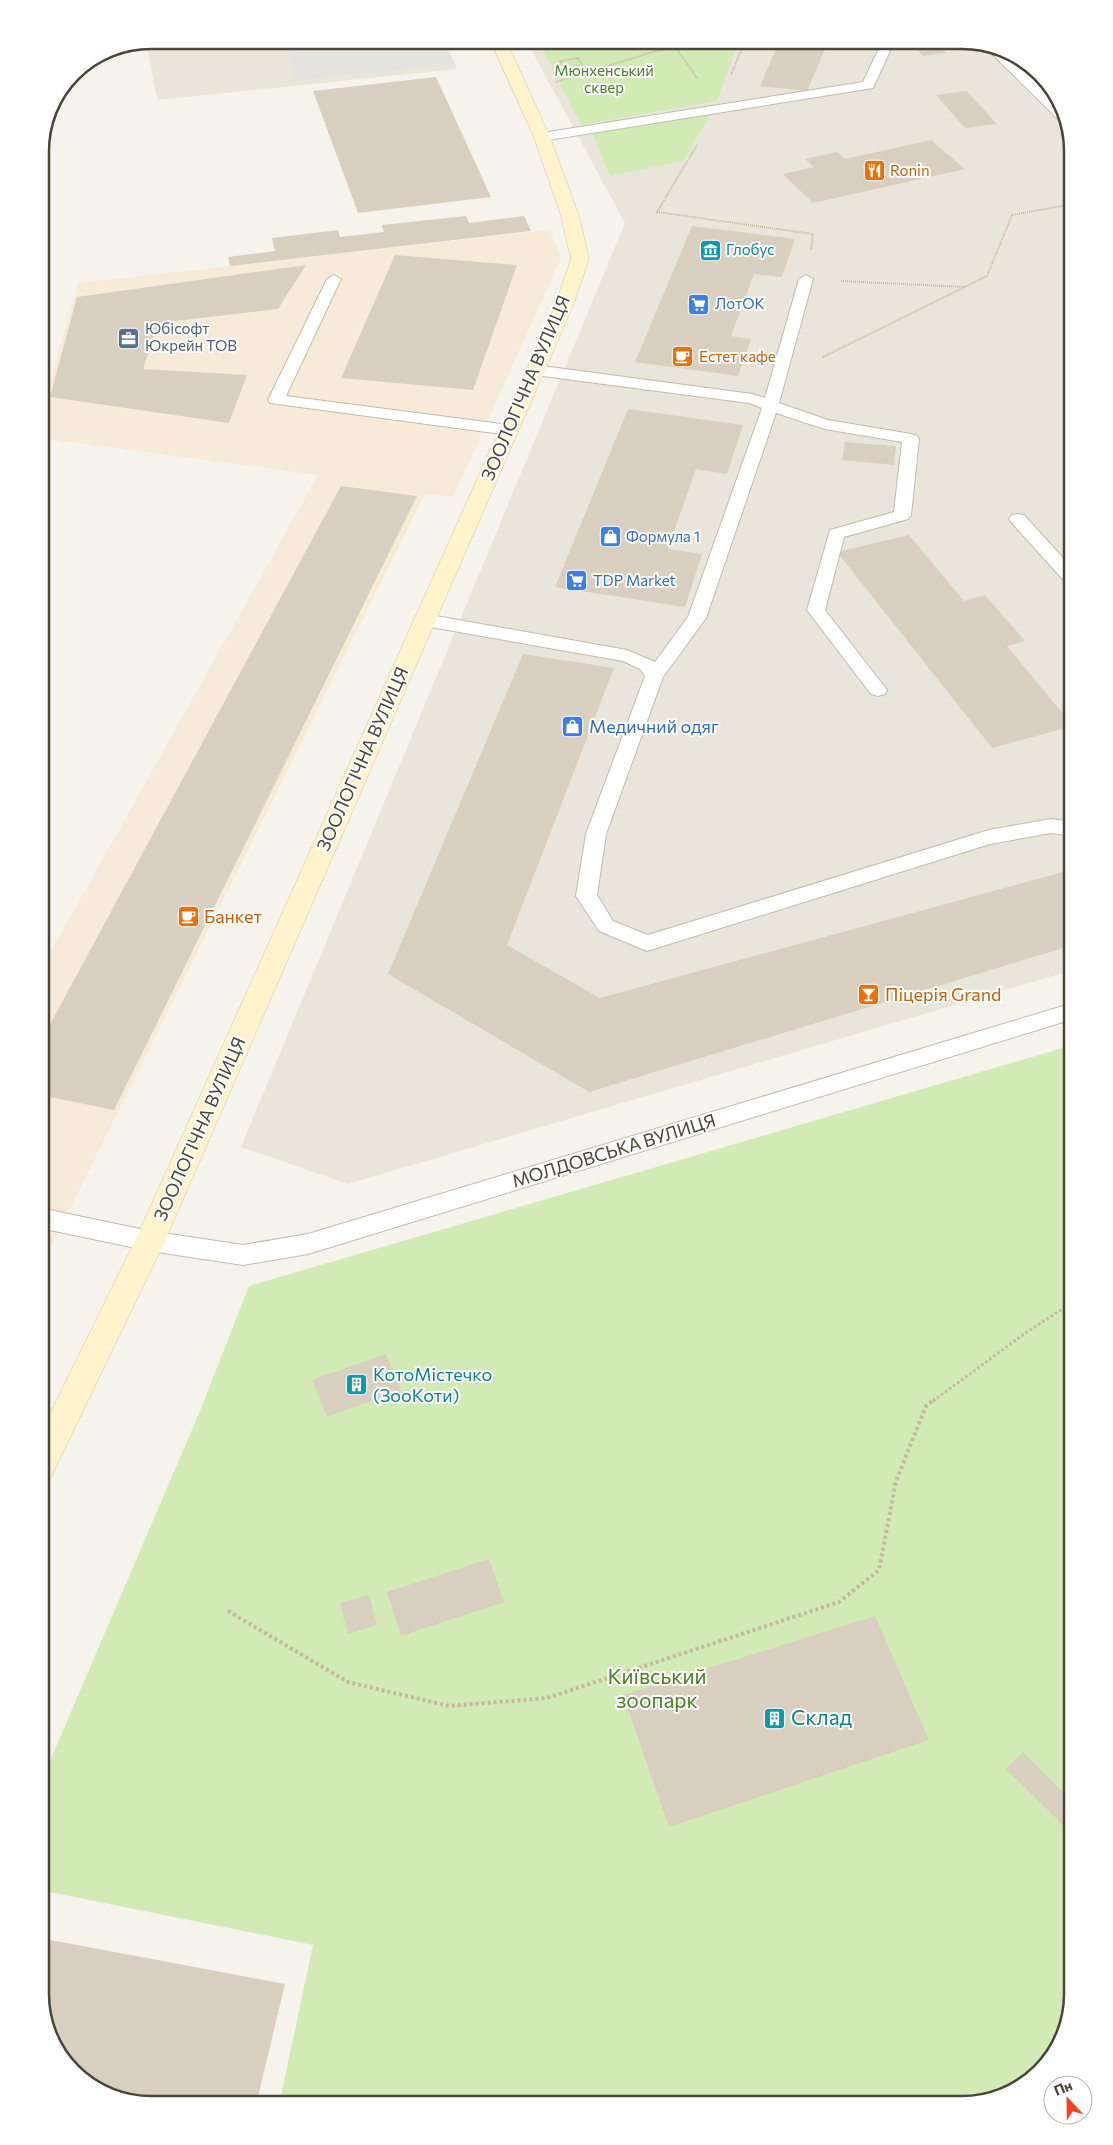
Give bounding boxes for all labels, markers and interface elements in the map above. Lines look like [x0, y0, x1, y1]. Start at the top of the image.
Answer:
park label: Мюнхенський сквер [554, 61, 654, 96]
restaurant icon: Ronin [862, 159, 886, 183]
place label: Ronin [890, 161, 930, 179]
museum icon: Глобус [698, 238, 722, 262]
place label: Глобус [726, 240, 774, 258]
street label: ЗООЛОГІЧНА ВУЛИЦЯ [476, 292, 574, 484]
supermarket icon: ЛотОК [687, 292, 711, 316]
place label: ЛотОК [715, 294, 765, 312]
place label: Юбісофт Юкрейн ТОВ [145, 319, 237, 354]
office icon: Юбісофт Юкрейн ТОВ [117, 326, 141, 350]
cafe icon: Естет кафе [671, 345, 695, 369]
place label: Естет кафе [699, 347, 776, 365]
shop icon: Формула 1 [598, 525, 622, 549]
place label: Формула 1 [626, 527, 700, 545]
supermarket icon: TDP Market [565, 569, 589, 593]
place label: TDP Market [593, 571, 676, 589]
street label: ЗООЛОГІЧНА ВУЛИЦЯ [312, 663, 413, 854]
shop icon: Медичний одяг [561, 715, 585, 739]
place label: Медичний одяг [589, 715, 719, 737]
cafe icon: Банкет [176, 905, 200, 929]
place label: Банкет [204, 905, 263, 927]
bar icon: Піцерія Grand [857, 983, 881, 1007]
place label: Піцерія Grand [885, 983, 1001, 1005]
street label: ЗООЛОГІЧНА ВУЛИЦЯ [149, 1033, 250, 1224]
street label: МОЛДОВСЬКА ВУЛИЦЯ [509, 1109, 718, 1191]
place label: КотоМістечко (ЗооКоти) [373, 1363, 492, 1406]
building icon: КотоМістечко (ЗооКоти) [345, 1373, 369, 1397]
park label: Київський зоопарк [607, 1663, 707, 1712]
place label: Склад [791, 1704, 852, 1729]
building icon: Склад [763, 1706, 787, 1730]
north arrow [1043, 2075, 1093, 2125]
text: Пн [1051, 2076, 1075, 2099]

